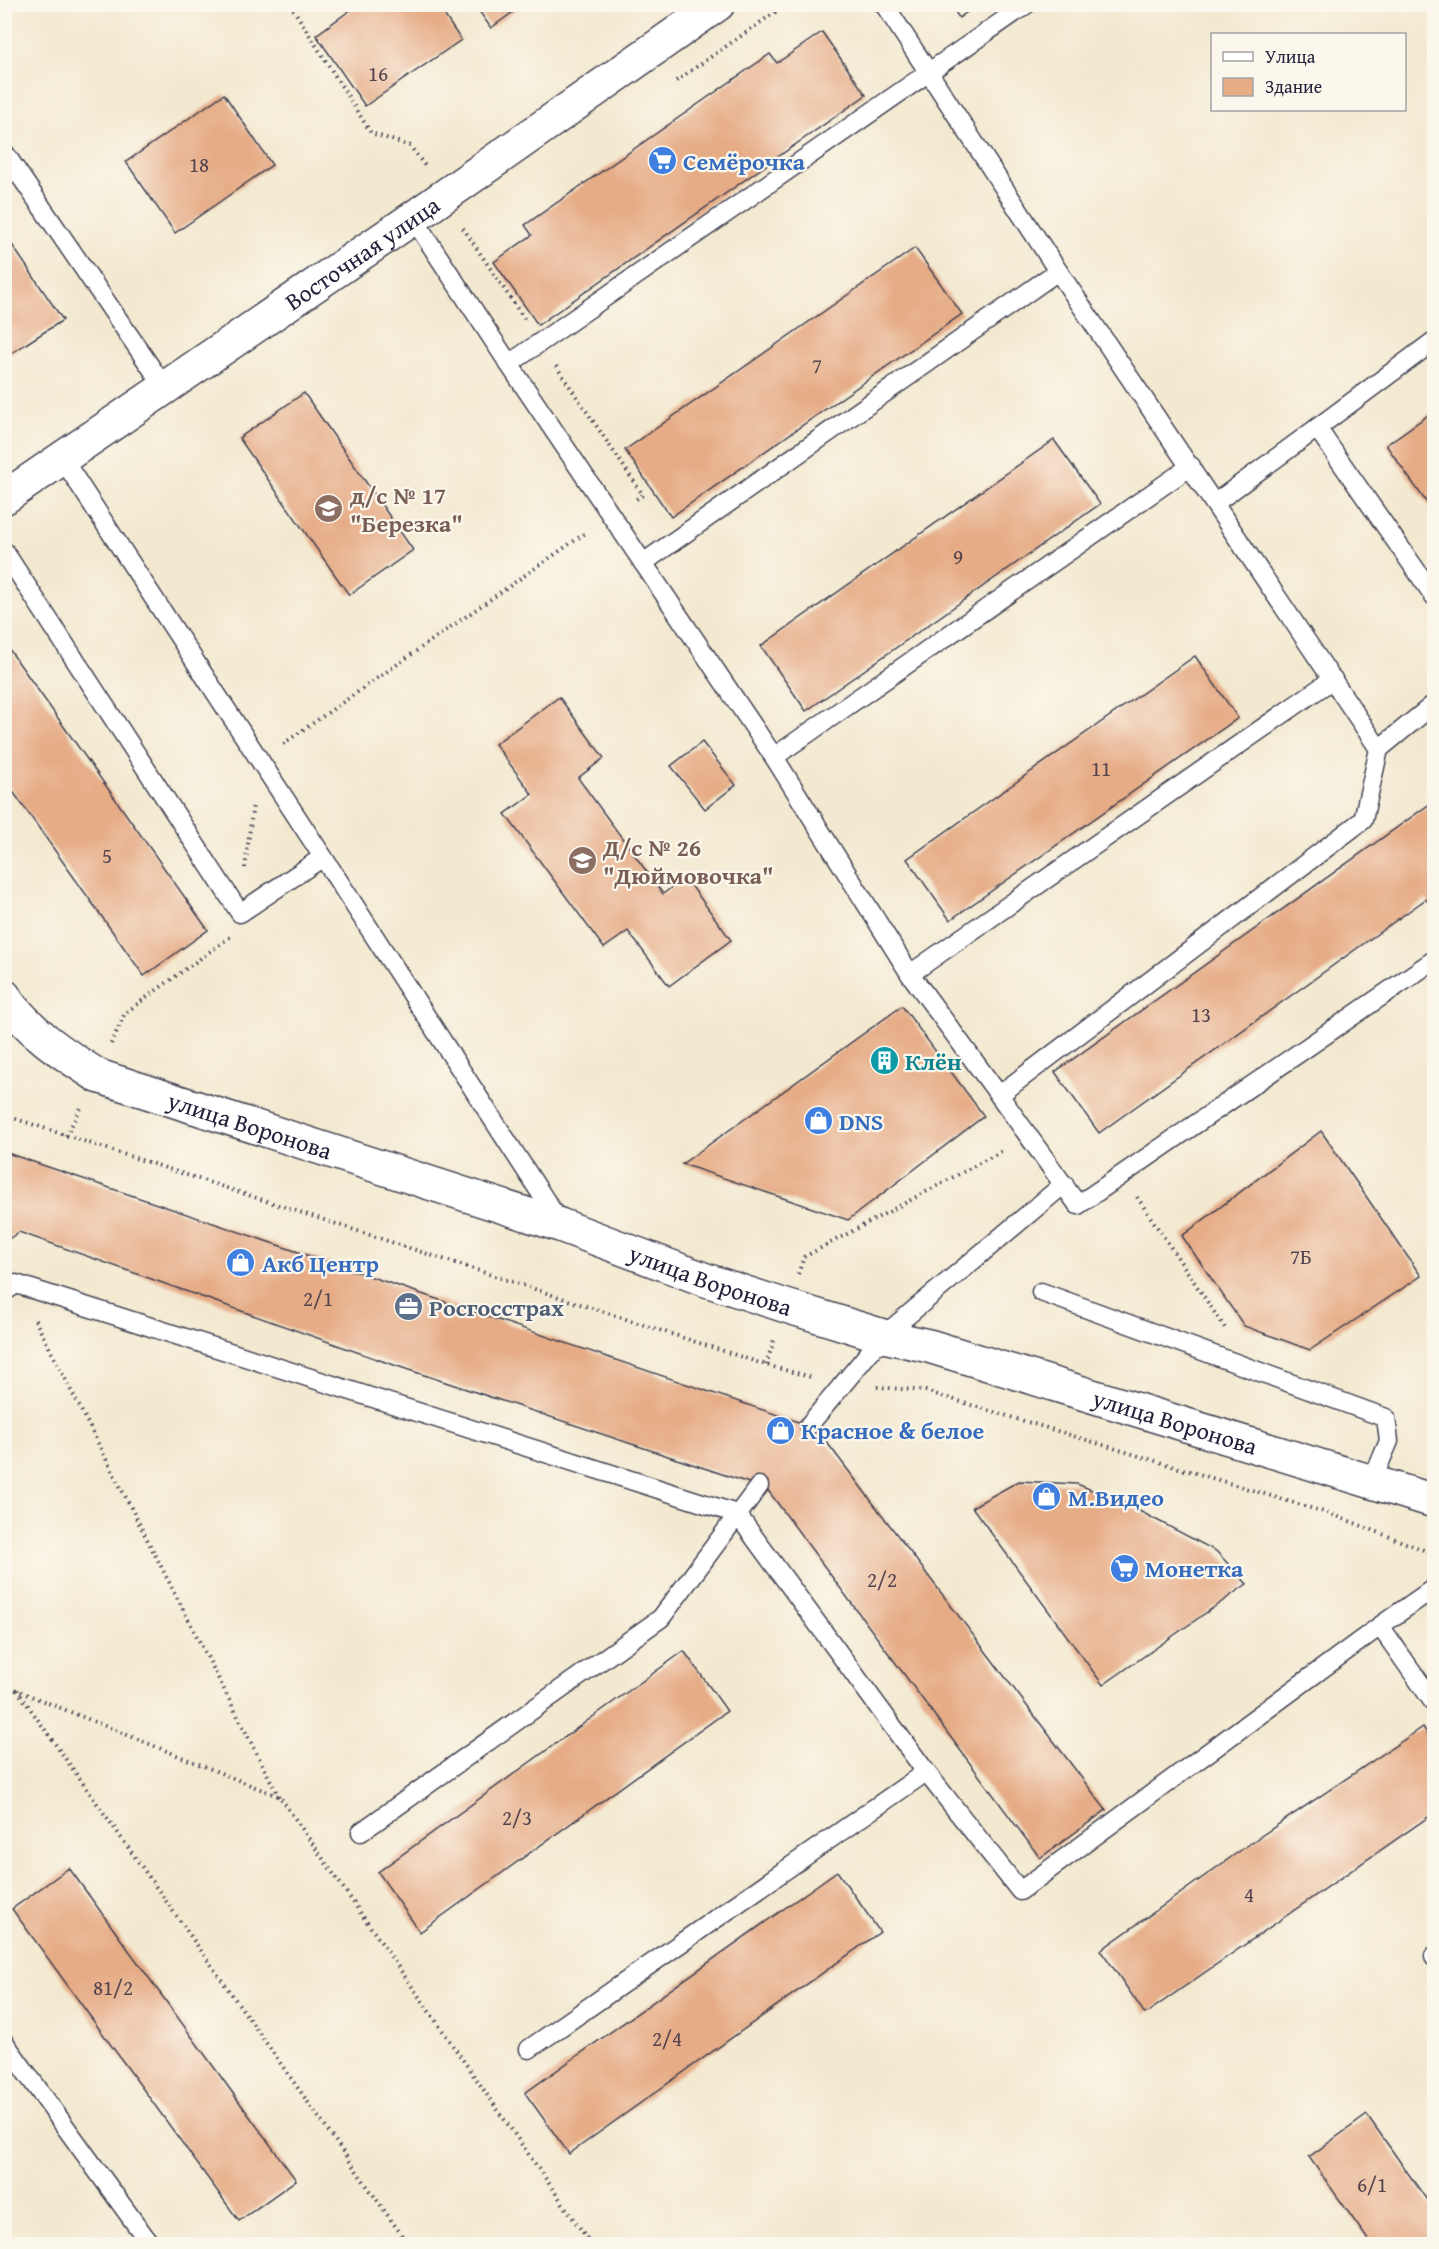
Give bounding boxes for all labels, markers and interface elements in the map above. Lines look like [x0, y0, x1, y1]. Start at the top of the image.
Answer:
legend [1211, 33, 1406, 111]
text: Улица [1265, 43, 1316, 70]
house number: 16 [368, 58, 388, 89]
text: Здание [1265, 73, 1322, 100]
place label: Семёрочка [683, 144, 806, 179]
supermarket icon: Семёрочка [646, 145, 678, 177]
house number: 18 [189, 149, 209, 180]
street label: Восточная улица [278, 187, 447, 318]
house number: 7 [812, 350, 822, 381]
place label: д/с № 17 "Березка" [350, 478, 463, 541]
school or university icon: д/с № 17 "Березка" [313, 493, 345, 525]
house number: 9 [953, 541, 963, 572]
house number: 11 [1091, 753, 1111, 784]
place label: Д/с № 26 "Дюймовочка" [602, 830, 774, 893]
house number: 5 [102, 840, 112, 871]
school or university icon: Д/с № 26 "Дюймовочка" [566, 845, 598, 877]
house number: 13 [1191, 999, 1211, 1030]
place label: Клён [905, 1044, 962, 1079]
building icon: Клён [868, 1045, 900, 1077]
street label: улица Воронова [162, 1082, 337, 1168]
place label: DNS [839, 1104, 883, 1139]
shop icon: DNS [802, 1105, 834, 1137]
street label: улица Воронова [623, 1235, 797, 1324]
house number: 7Б [1290, 1241, 1312, 1272]
place label: Акб Центр [262, 1246, 379, 1281]
shop icon: Акб Центр [225, 1247, 257, 1279]
house number: 2/1 [303, 1283, 333, 1314]
place label: Росгосстрах [429, 1290, 564, 1325]
office icon: Росгосстрах [392, 1291, 424, 1323]
street label: улица Воронова [1088, 1380, 1262, 1463]
place label: Красное & белое [801, 1413, 984, 1448]
shop icon: Красное & белое [764, 1414, 796, 1446]
place label: М.Видео [1068, 1480, 1164, 1515]
shop icon: М.Видео [1031, 1481, 1063, 1513]
place label: Монетка [1145, 1551, 1244, 1586]
supermarket icon: Монетка [1108, 1552, 1140, 1584]
house number: 2/2 [867, 1564, 897, 1595]
house number: 2/3 [502, 1802, 532, 1833]
house number: 4 [1244, 1879, 1254, 1910]
house number: 81/2 [93, 1972, 133, 2003]
house number: 2/4 [652, 2023, 682, 2054]
house number: 6/1 [1357, 2169, 1387, 2200]

